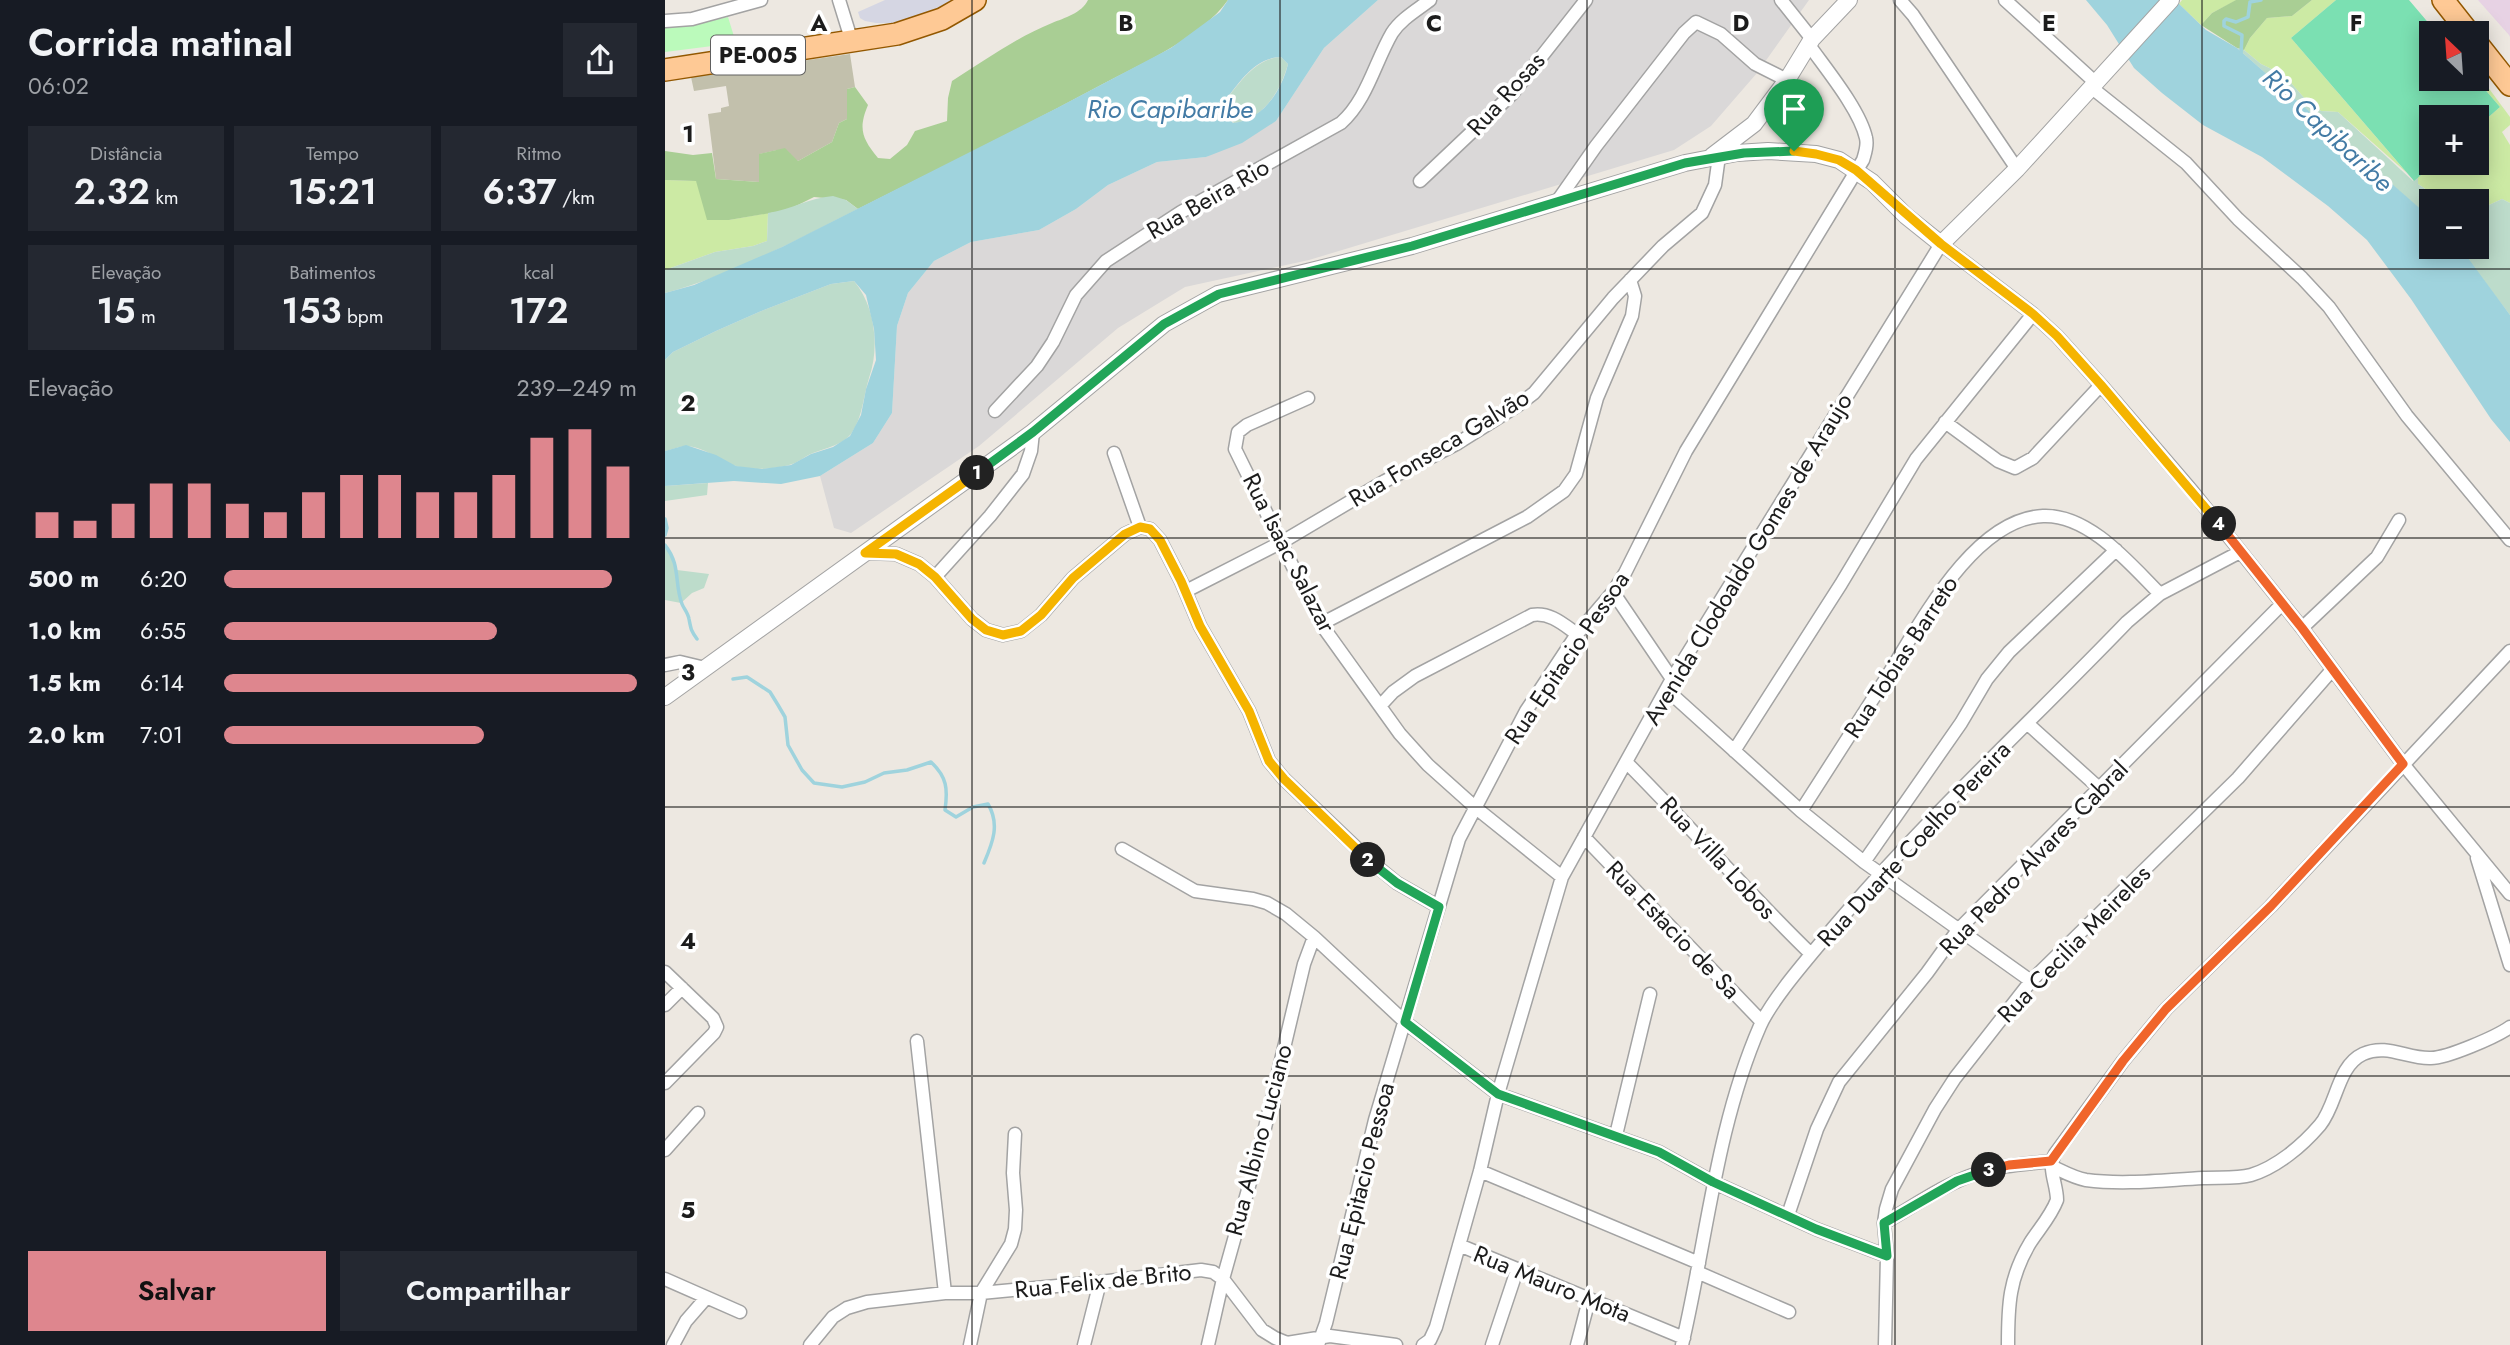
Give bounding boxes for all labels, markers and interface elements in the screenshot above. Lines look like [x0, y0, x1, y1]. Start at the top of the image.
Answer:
text: A [810, 6, 828, 40]
text: B [1118, 6, 1134, 40]
text: C [1426, 6, 1442, 40]
text: D [1733, 6, 1750, 40]
text: E [2042, 6, 2056, 40]
text: F [2350, 6, 2362, 40]
text: Corrida matinal [28, 15, 293, 70]
north arrow [2419, 21, 2489, 91]
map controls [2419, 21, 2489, 259]
button: share [563, 23, 637, 97]
road number: PE-005 [711, 36, 805, 74]
street label: Rua Rosas [1458, 44, 1553, 143]
water label: Rio Capibaribe [2254, 59, 2402, 201]
text: 06:02 [28, 69, 89, 103]
pin [1764, 79, 1824, 151]
water label: Rio Capibaribe [1087, 90, 1253, 128]
icon: arrive [1775, 90, 1813, 128]
button: + [2419, 105, 2489, 175]
text: 1 [682, 117, 694, 151]
text: Distância [90, 140, 162, 167]
text: Tempo [306, 140, 359, 167]
text: Ritmo [516, 140, 561, 167]
street label: Rua Beira Rio [1140, 149, 1276, 248]
text: 2.32 [74, 167, 150, 217]
text: 15:21 [288, 167, 377, 217]
text: 6:37 [482, 167, 557, 217]
text: km [150, 184, 179, 211]
text: /km [557, 184, 595, 211]
button: − [2419, 189, 2489, 259]
text: Elevação [91, 259, 161, 286]
text: Batimentos [289, 259, 376, 286]
text: kcal [523, 259, 554, 286]
text: 15 [96, 286, 135, 336]
text: 153 [282, 286, 341, 336]
text: 172 [509, 286, 569, 336]
text: m [135, 303, 156, 330]
text: bpm [341, 303, 383, 330]
text: Elevação [28, 371, 113, 405]
text: 239–249 m [517, 371, 637, 405]
street label: Rua Fonseca Galvão [1342, 380, 1536, 515]
text: 2 [680, 386, 696, 420]
street label: Avenida Clodoaldo Gomes de Araujo [1634, 386, 1861, 731]
pin: 1 [959, 456, 995, 490]
text: 1 [972, 459, 981, 486]
street label: Rua Isaac Salazar [1234, 467, 1345, 639]
pin: 4 [2201, 506, 2237, 542]
text: 4 [2212, 510, 2225, 537]
text: 500 m [28, 562, 99, 596]
text: 6:20 [140, 562, 187, 596]
street label: Rua Epitacio Pessoa [1496, 564, 1638, 751]
street label: Rua Tobias Barreto [1835, 569, 1966, 745]
text: 1.0 km [28, 614, 101, 648]
text: 6:55 [140, 614, 186, 648]
text: 3 [681, 655, 695, 689]
text: 1.5 km [28, 666, 101, 700]
text: 6:14 [140, 666, 184, 700]
text: 2.0 km [28, 718, 105, 752]
text: 7:01 [140, 718, 183, 752]
street label: Rua Duarte Coelho Pereira [1809, 733, 2019, 954]
street label: Rua Pedro Alvares Cabral [1931, 752, 2136, 963]
street label: Rua Villa Lobos [1652, 788, 1785, 927]
pin: 2 [1351, 842, 1385, 878]
text: 2 [1361, 846, 1374, 873]
street label: Rua Estacio de Sa [1598, 852, 1749, 1007]
street label: Rua Cecilia Meireles [1989, 857, 2158, 1030]
text: 4 [680, 924, 696, 958]
street label: Rua Albino Luciano [1216, 1040, 1301, 1239]
street label: Rua Epitacio Pessoa [1320, 1079, 1403, 1283]
pin: 3 [1971, 1152, 2007, 1188]
text: 3 [1983, 1156, 1994, 1183]
text: 5 [681, 1193, 695, 1227]
street label: Rua Mauro Mota [1468, 1236, 1636, 1331]
button: Salvar [28, 1251, 326, 1331]
button: Compartilhar [340, 1251, 637, 1331]
street label: Rua Felix de Brito [1013, 1254, 1193, 1307]

